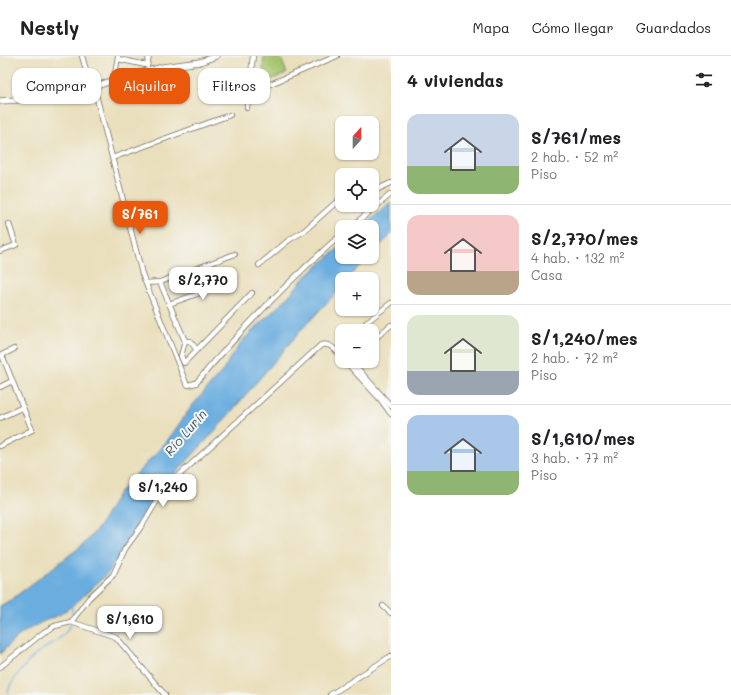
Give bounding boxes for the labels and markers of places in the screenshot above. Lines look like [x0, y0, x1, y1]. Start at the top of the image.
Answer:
pin: S/761 [112, 201, 168, 235]
pin: S/2,770 [166, 267, 240, 301]
pin: S/1,240 [126, 474, 200, 508]
pin: S/1,610 [93, 606, 167, 640]

